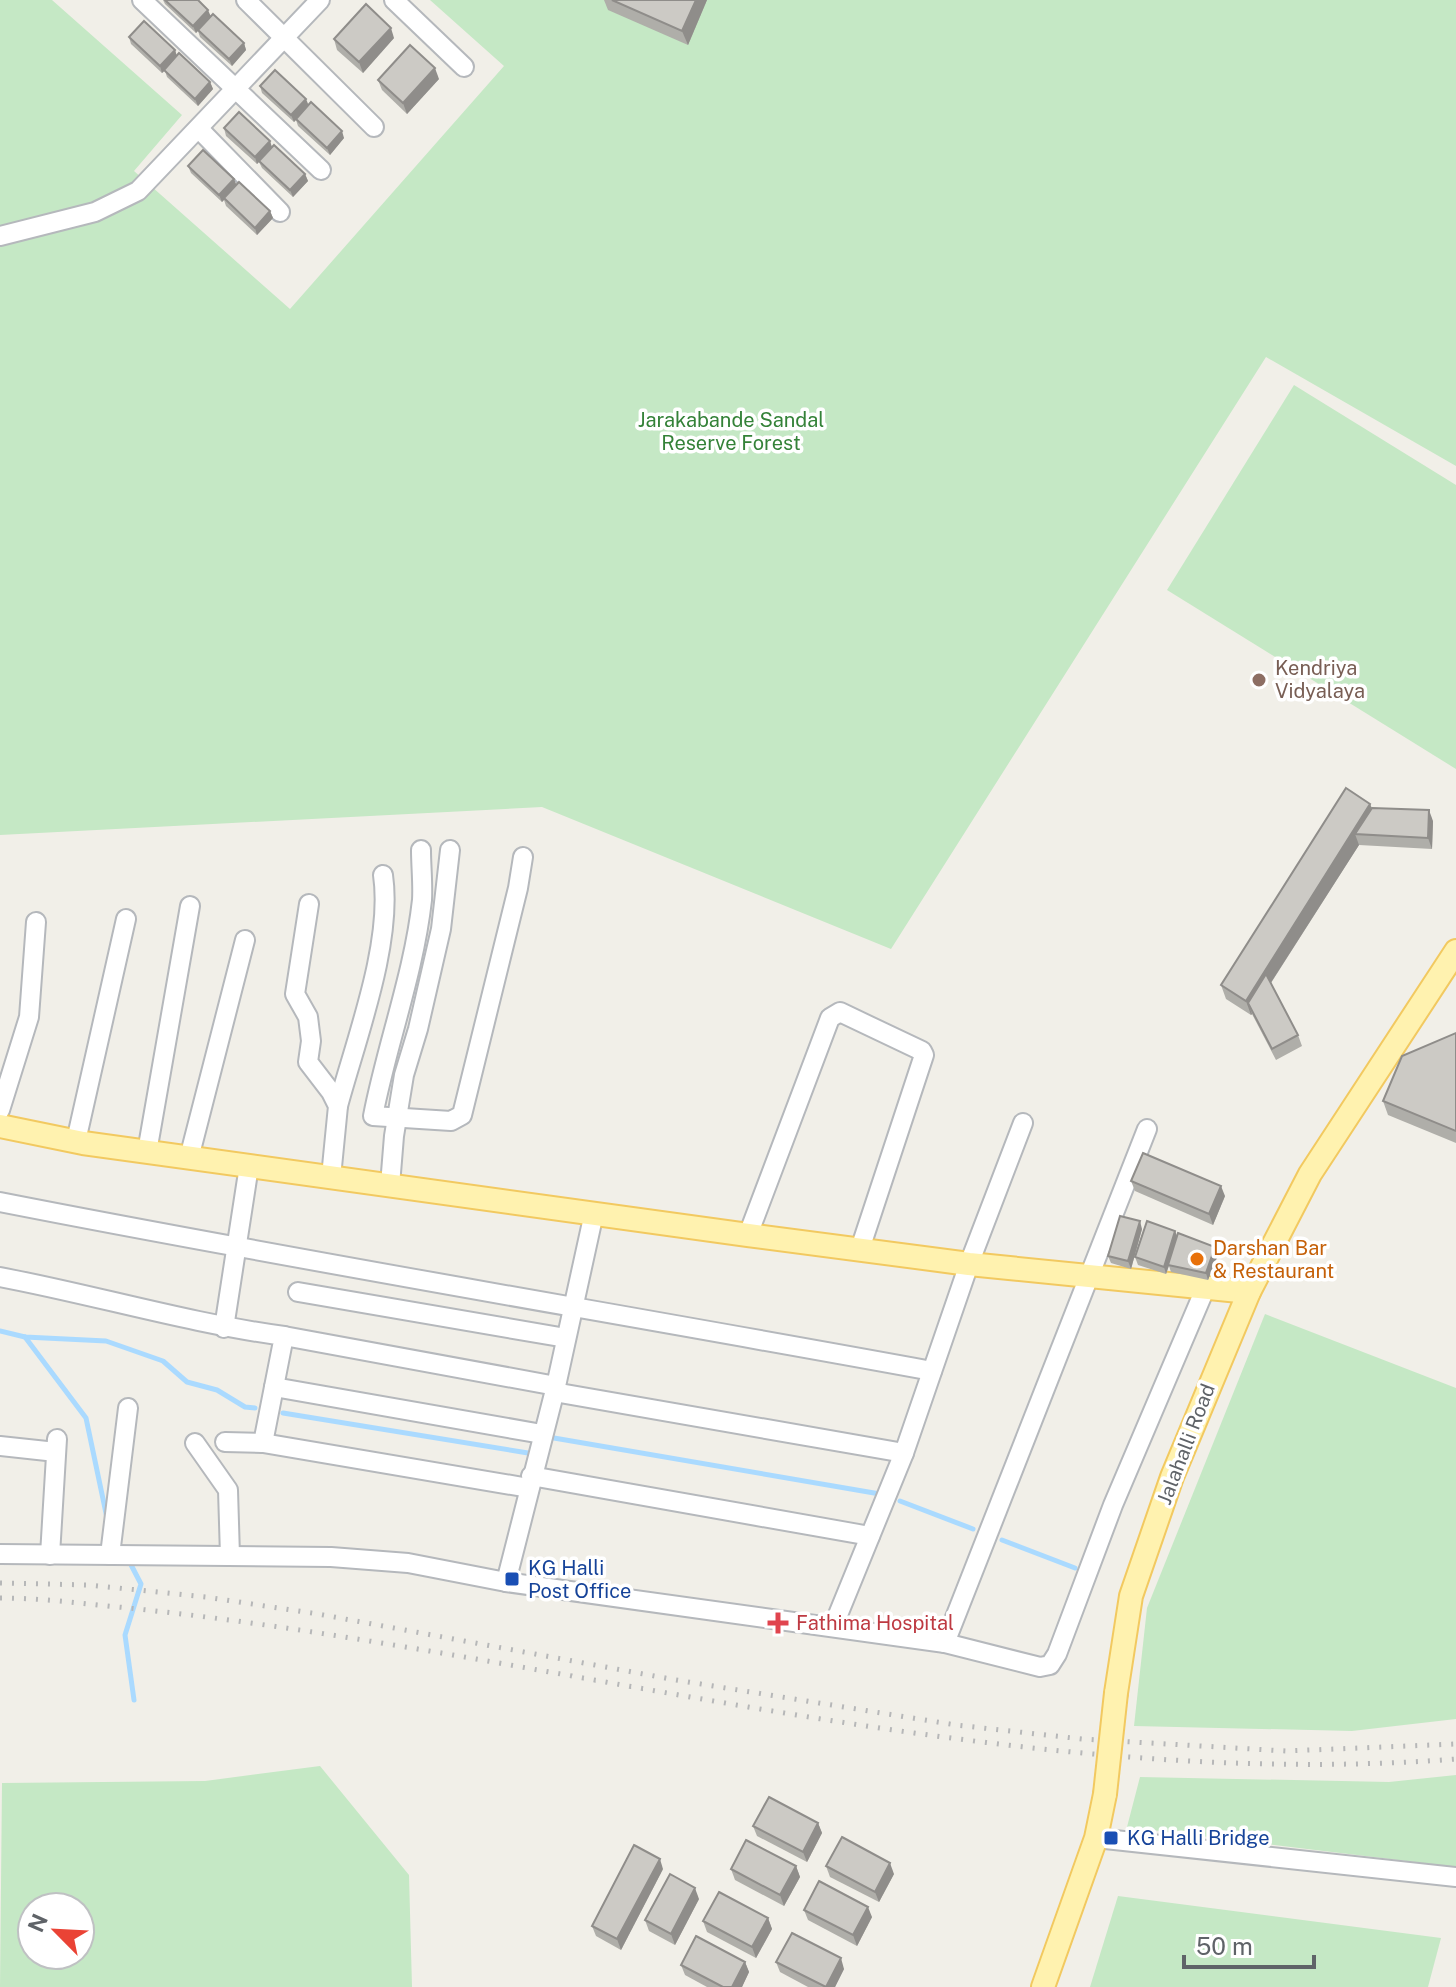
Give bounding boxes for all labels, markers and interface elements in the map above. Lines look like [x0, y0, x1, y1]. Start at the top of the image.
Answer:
park label: Jarakabande Sandal Reserve Forest [638, 408, 824, 455]
place label: Kendriya Vidyalaya [1275, 656, 1365, 703]
marker: Kendriya Vidyalaya [1250, 671, 1268, 689]
place label: Darshan Bar & Restaurant [1213, 1236, 1334, 1283]
marker: Darshan Bar & Restaurant [1188, 1250, 1206, 1268]
street label: Jalahalli Road [1152, 1380, 1220, 1508]
place label: KG Halli Post Office [528, 1556, 631, 1603]
marker: KG Halli Post Office [503, 1570, 521, 1588]
place label: Fathima Hospital [796, 1611, 954, 1635]
marker: Fathima Hospital [767, 1612, 789, 1634]
place label: KG Halli Bridge [1127, 1826, 1270, 1850]
marker: KG Halli Bridge [1102, 1829, 1120, 1847]
north arrow [16, 1891, 96, 1971]
text: N [22, 1910, 53, 1936]
scale bar [1184, 1919, 1314, 1969]
text: 50 m [1196, 1932, 1253, 1960]

